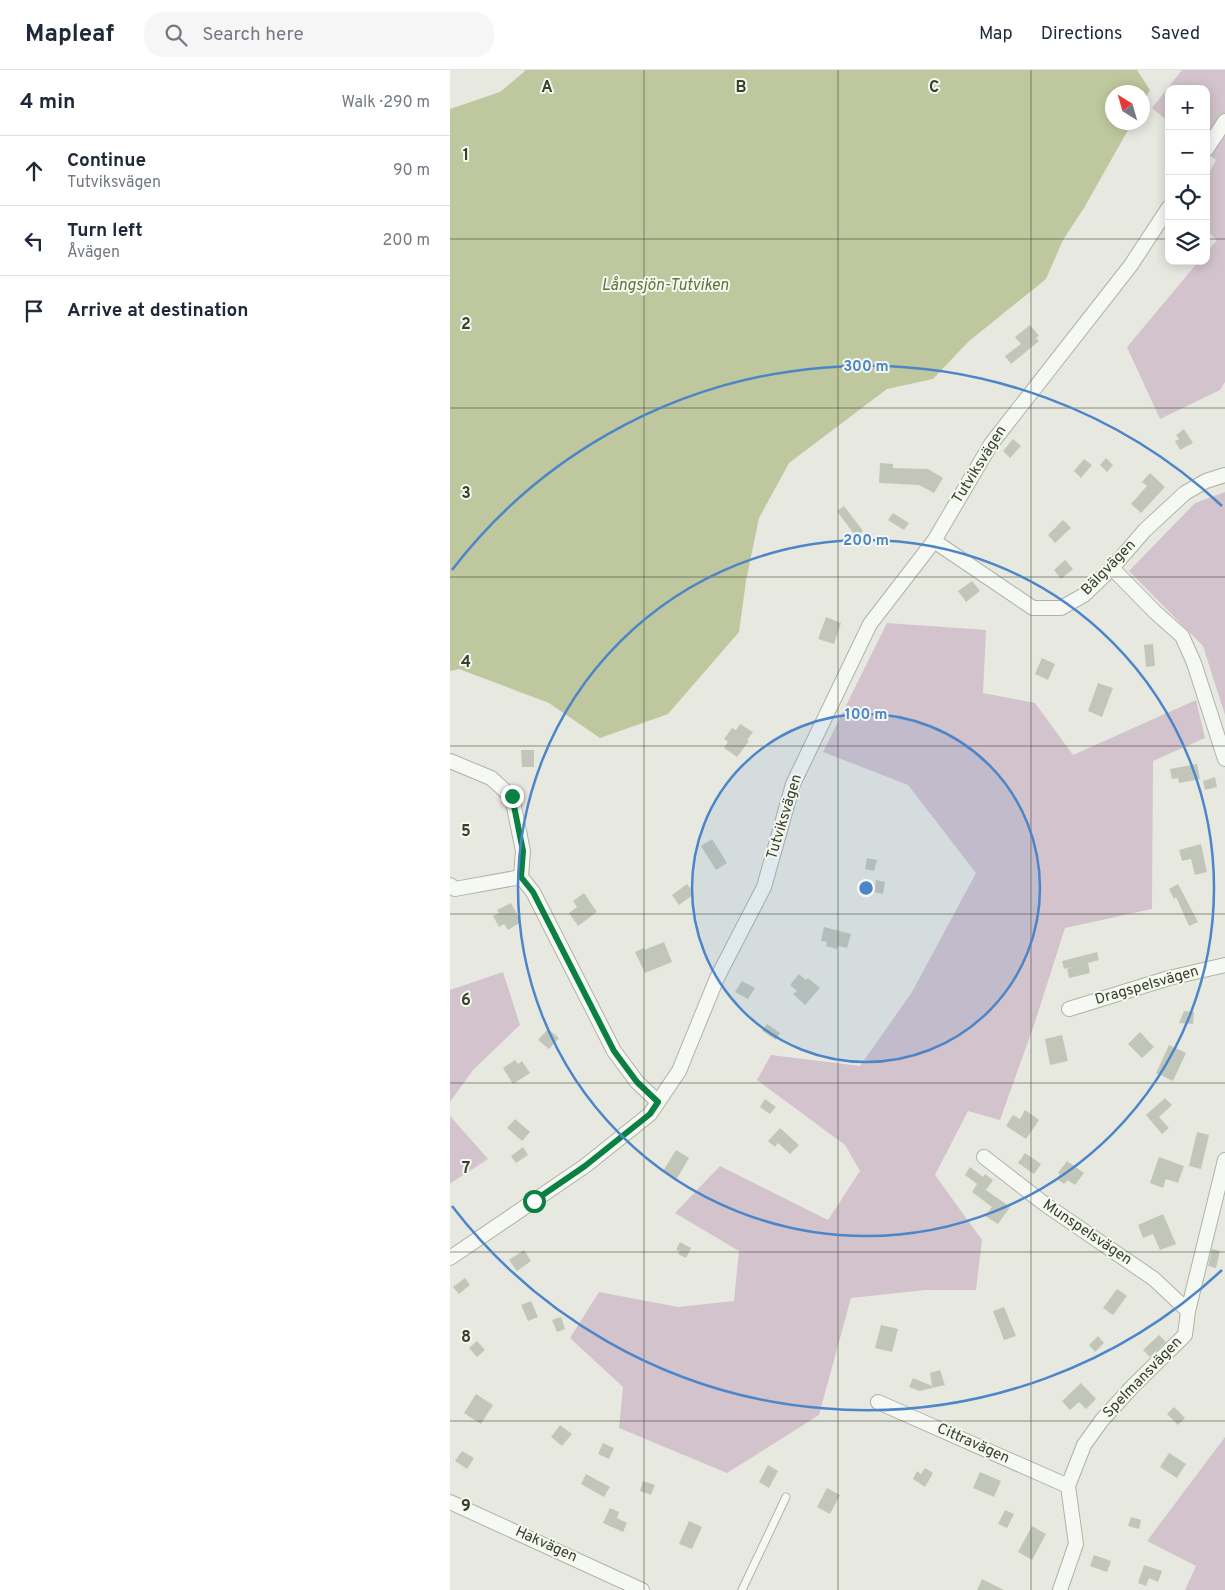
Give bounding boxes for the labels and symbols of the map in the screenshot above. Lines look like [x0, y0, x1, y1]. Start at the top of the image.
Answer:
text: A [541, 78, 553, 98]
text: B [735, 78, 747, 98]
text: C [929, 78, 939, 98]
north arrow [1105, 85, 1150, 130]
text: 1 [463, 146, 469, 166]
water label: Långsjön-Tutviken [601, 276, 729, 296]
text: 2 [461, 315, 471, 335]
text: 300 m [843, 358, 889, 377]
street label: Tutviksvägen [949, 423, 1011, 507]
text: 3 [461, 484, 471, 504]
text: 200 m [843, 532, 889, 551]
street label: Bälgvägen [1078, 536, 1140, 600]
text: 4 [461, 653, 471, 673]
text: 100 m [845, 706, 887, 725]
street label: Tutviksvägen [763, 772, 807, 862]
route end [501, 785, 524, 808]
text: 5 [461, 822, 471, 842]
centre of rings [857, 879, 875, 897]
street label: Dragspelsvägen [1093, 962, 1201, 1010]
text: 6 [461, 991, 471, 1011]
text: 7 [462, 1159, 470, 1179]
route start [523, 1190, 546, 1213]
street label: Munspelsvägen [1039, 1196, 1135, 1270]
text: 8 [461, 1328, 471, 1348]
street label: Spelmansvägen [1099, 1333, 1187, 1423]
street label: Cittravägen [934, 1420, 1012, 1468]
text: 9 [461, 1497, 471, 1517]
street label: Hakvägen [512, 1523, 580, 1567]

